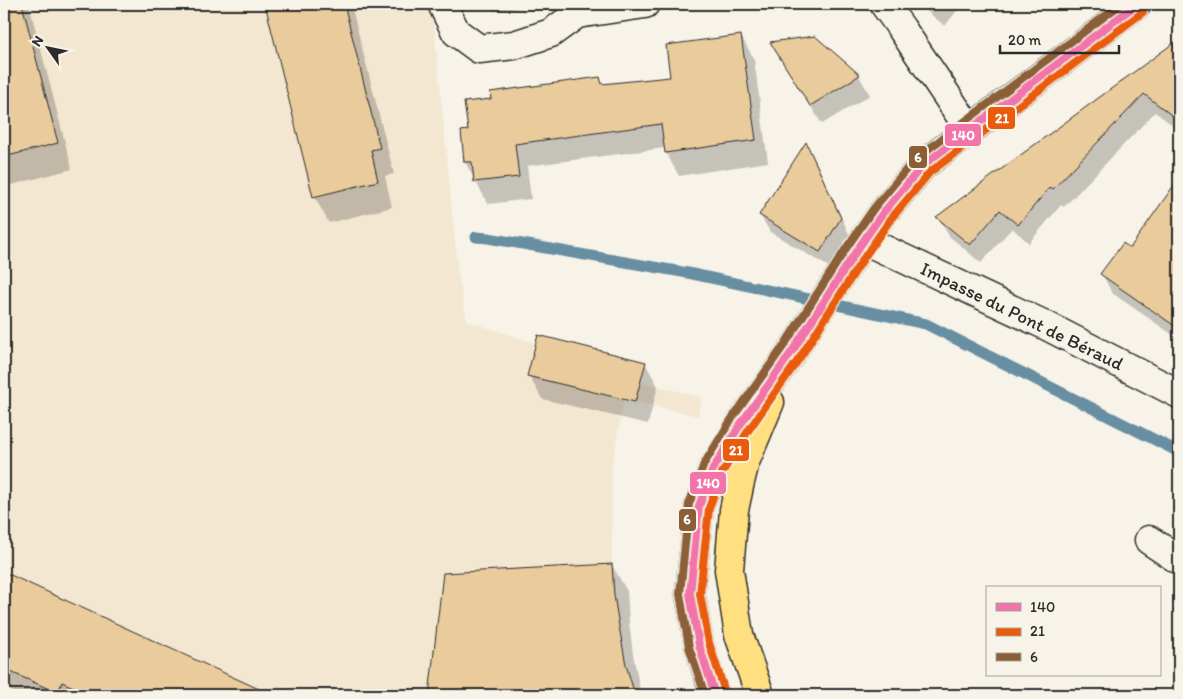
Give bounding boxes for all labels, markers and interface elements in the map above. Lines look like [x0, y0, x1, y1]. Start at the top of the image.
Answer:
north arrow [22, 22, 72, 72]
scale bar [1000, 22, 1119, 54]
text: 20 m [1008, 31, 1042, 49]
text: N [28, 33, 47, 50]
line badge: 21 [987, 106, 1016, 130]
text: 21 [995, 110, 1009, 127]
line badge: 140 [944, 123, 982, 147]
text: 140 [951, 127, 975, 144]
line badge: 6 [908, 145, 928, 169]
text: 6 [914, 149, 922, 166]
street label: Impasse du Pont de Béraud [917, 257, 1128, 375]
line badge: 21 [722, 438, 750, 462]
text: 21 [729, 442, 743, 459]
line badge: 140 [689, 471, 727, 495]
text: 140 [696, 475, 720, 492]
line badge: 6 [678, 508, 697, 532]
text: 6 [683, 511, 691, 528]
legend [986, 586, 1160, 676]
text: 140 [1030, 598, 1055, 616]
text: 21 [1030, 622, 1045, 640]
text: 6 [1030, 648, 1038, 666]

